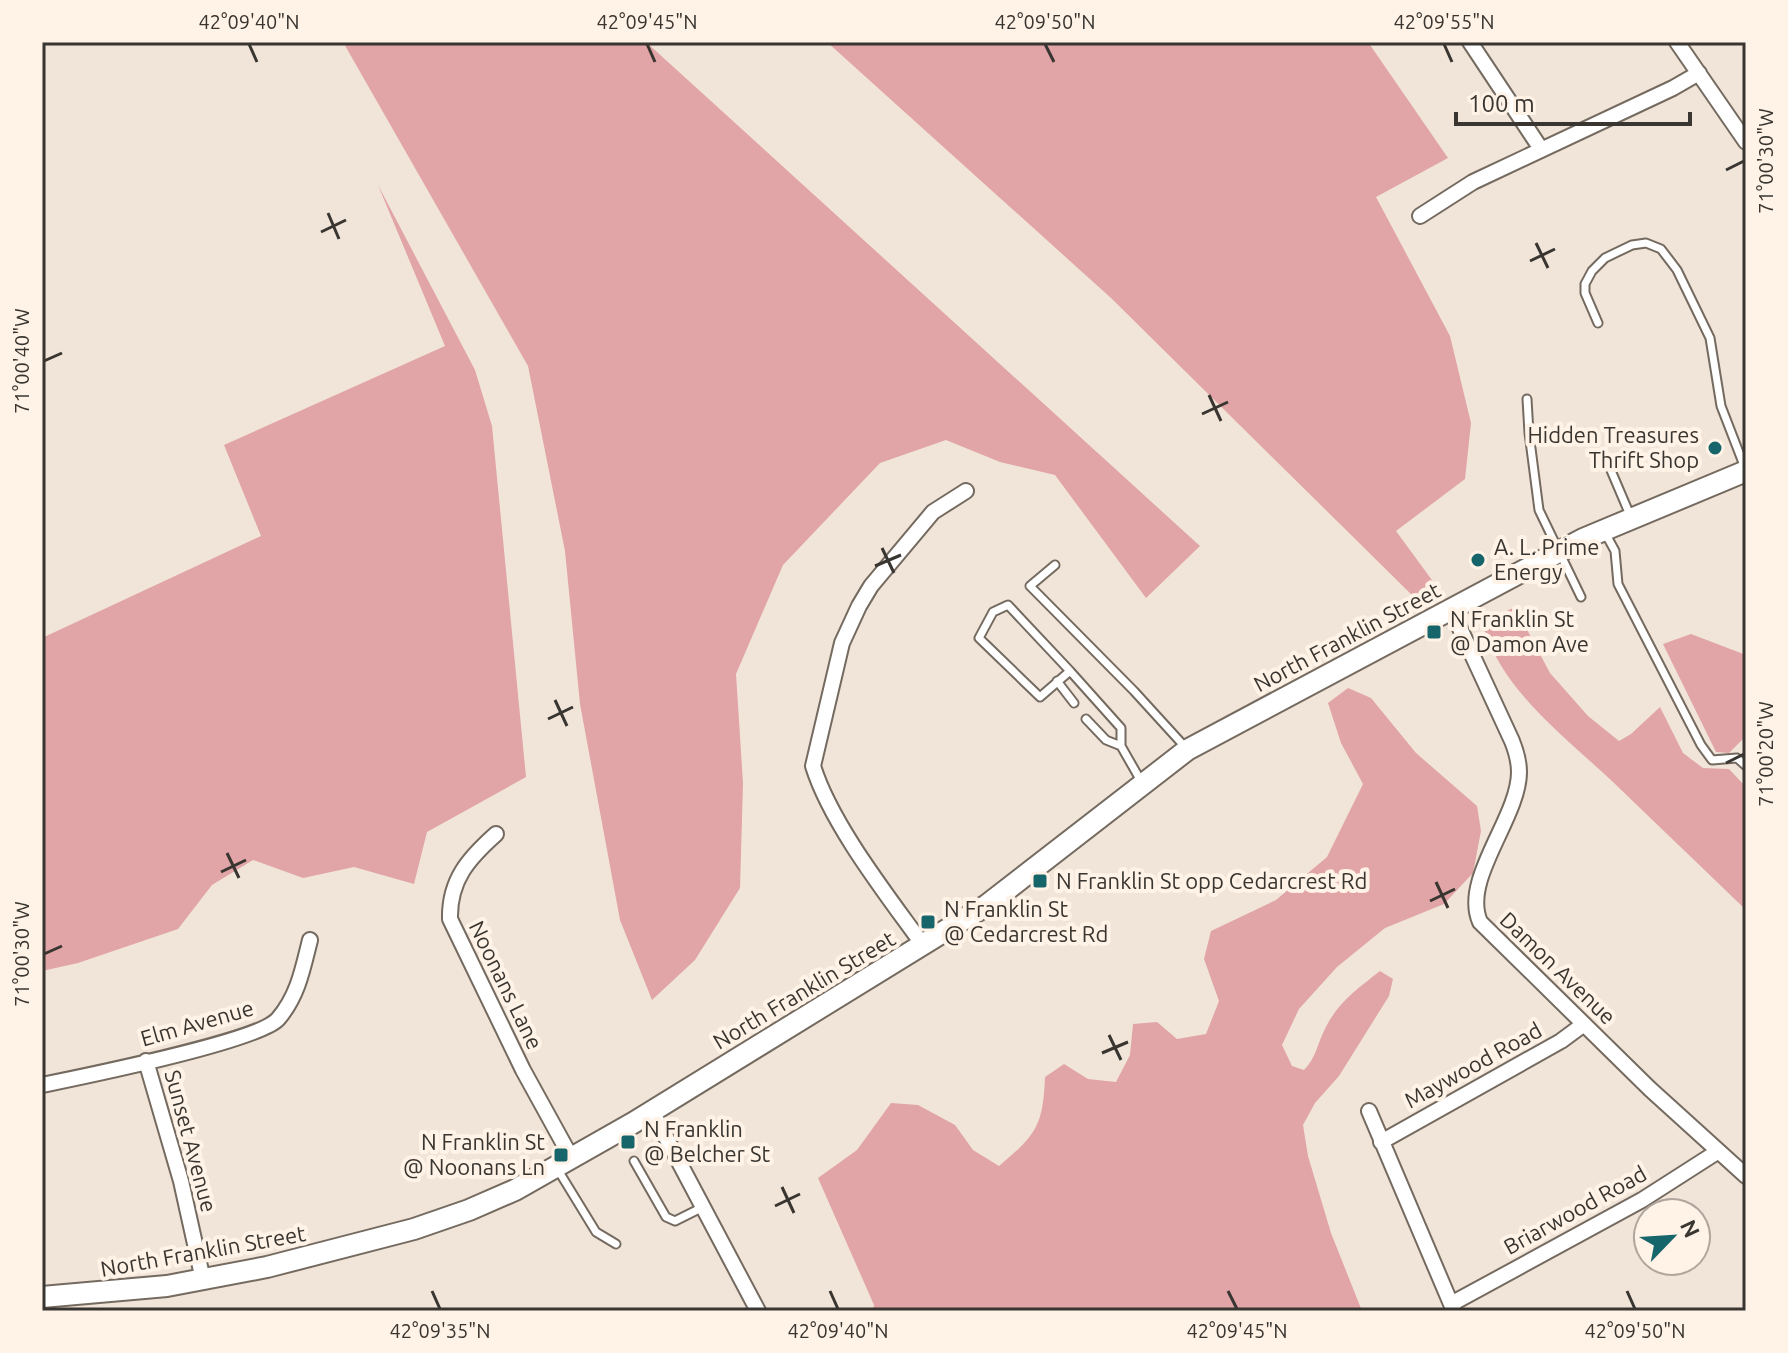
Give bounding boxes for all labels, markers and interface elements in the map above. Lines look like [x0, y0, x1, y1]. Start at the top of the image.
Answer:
text: 42°09'40"N [198, 10, 300, 33]
text: 42°09'45"N [596, 10, 698, 33]
text: 42°09'50"N [994, 10, 1096, 33]
text: 42°09'55"N [1393, 10, 1495, 33]
scale bar [1456, 76, 1690, 126]
text: 100 m [1468, 90, 1535, 117]
text: 71°00'30"W [1754, 108, 1777, 214]
text: 71°00'40"W [10, 308, 33, 414]
place label: Hidden Treasures Thrift Shop [1527, 422, 1699, 472]
marker: Hidden Treasures Thrift Shop [1706, 439, 1724, 457]
place label: A. L. Prime Energy [1494, 534, 1600, 584]
marker: A. L. Prime Energy [1469, 551, 1487, 569]
street label: North Franklin Street [1249, 577, 1445, 696]
place label: N Franklin St @ Damon Ave [1450, 606, 1589, 656]
marker: N Franklin St @ Damon Ave [1425, 623, 1443, 641]
text: 71°00'20"W [1754, 701, 1777, 807]
place label: N Franklin St opp Cedarcrest Rd [1056, 868, 1367, 893]
marker: N Franklin St opp Cedarcrest Rd [1031, 872, 1049, 890]
place label: N Franklin St @ Cedarcrest Rd [944, 896, 1108, 946]
text: 71°00'30"W [10, 901, 33, 1007]
street label: Damon Avenue [1496, 906, 1621, 1029]
marker: N Franklin St @ Cedarcrest Rd [919, 913, 937, 931]
street label: Noonans Lane [465, 917, 548, 1053]
street label: North Franklin Street [708, 925, 900, 1054]
street label: Elm Avenue [138, 994, 256, 1051]
street label: Maywood Road [1400, 1017, 1546, 1113]
street label: Sunset Avenue [160, 1067, 222, 1215]
place label: N Franklin @ Belcher St [644, 1116, 771, 1166]
place label: N Franklin St @ Noonans Ln [403, 1129, 545, 1179]
marker: N Franklin @ Belcher St [619, 1133, 637, 1151]
marker: N Franklin St @ Noonans Ln [552, 1146, 570, 1164]
street label: Briarwood Road [1499, 1160, 1650, 1259]
north arrow [1632, 1197, 1712, 1277]
text: N [1676, 1216, 1705, 1241]
street label: North Franklin Street [98, 1220, 308, 1281]
text: 42°09'35"N [389, 1319, 491, 1342]
text: 42°09'40"N [787, 1319, 889, 1342]
text: 42°09'45"N [1186, 1319, 1288, 1342]
text: 42°09'50"N [1584, 1319, 1686, 1342]

